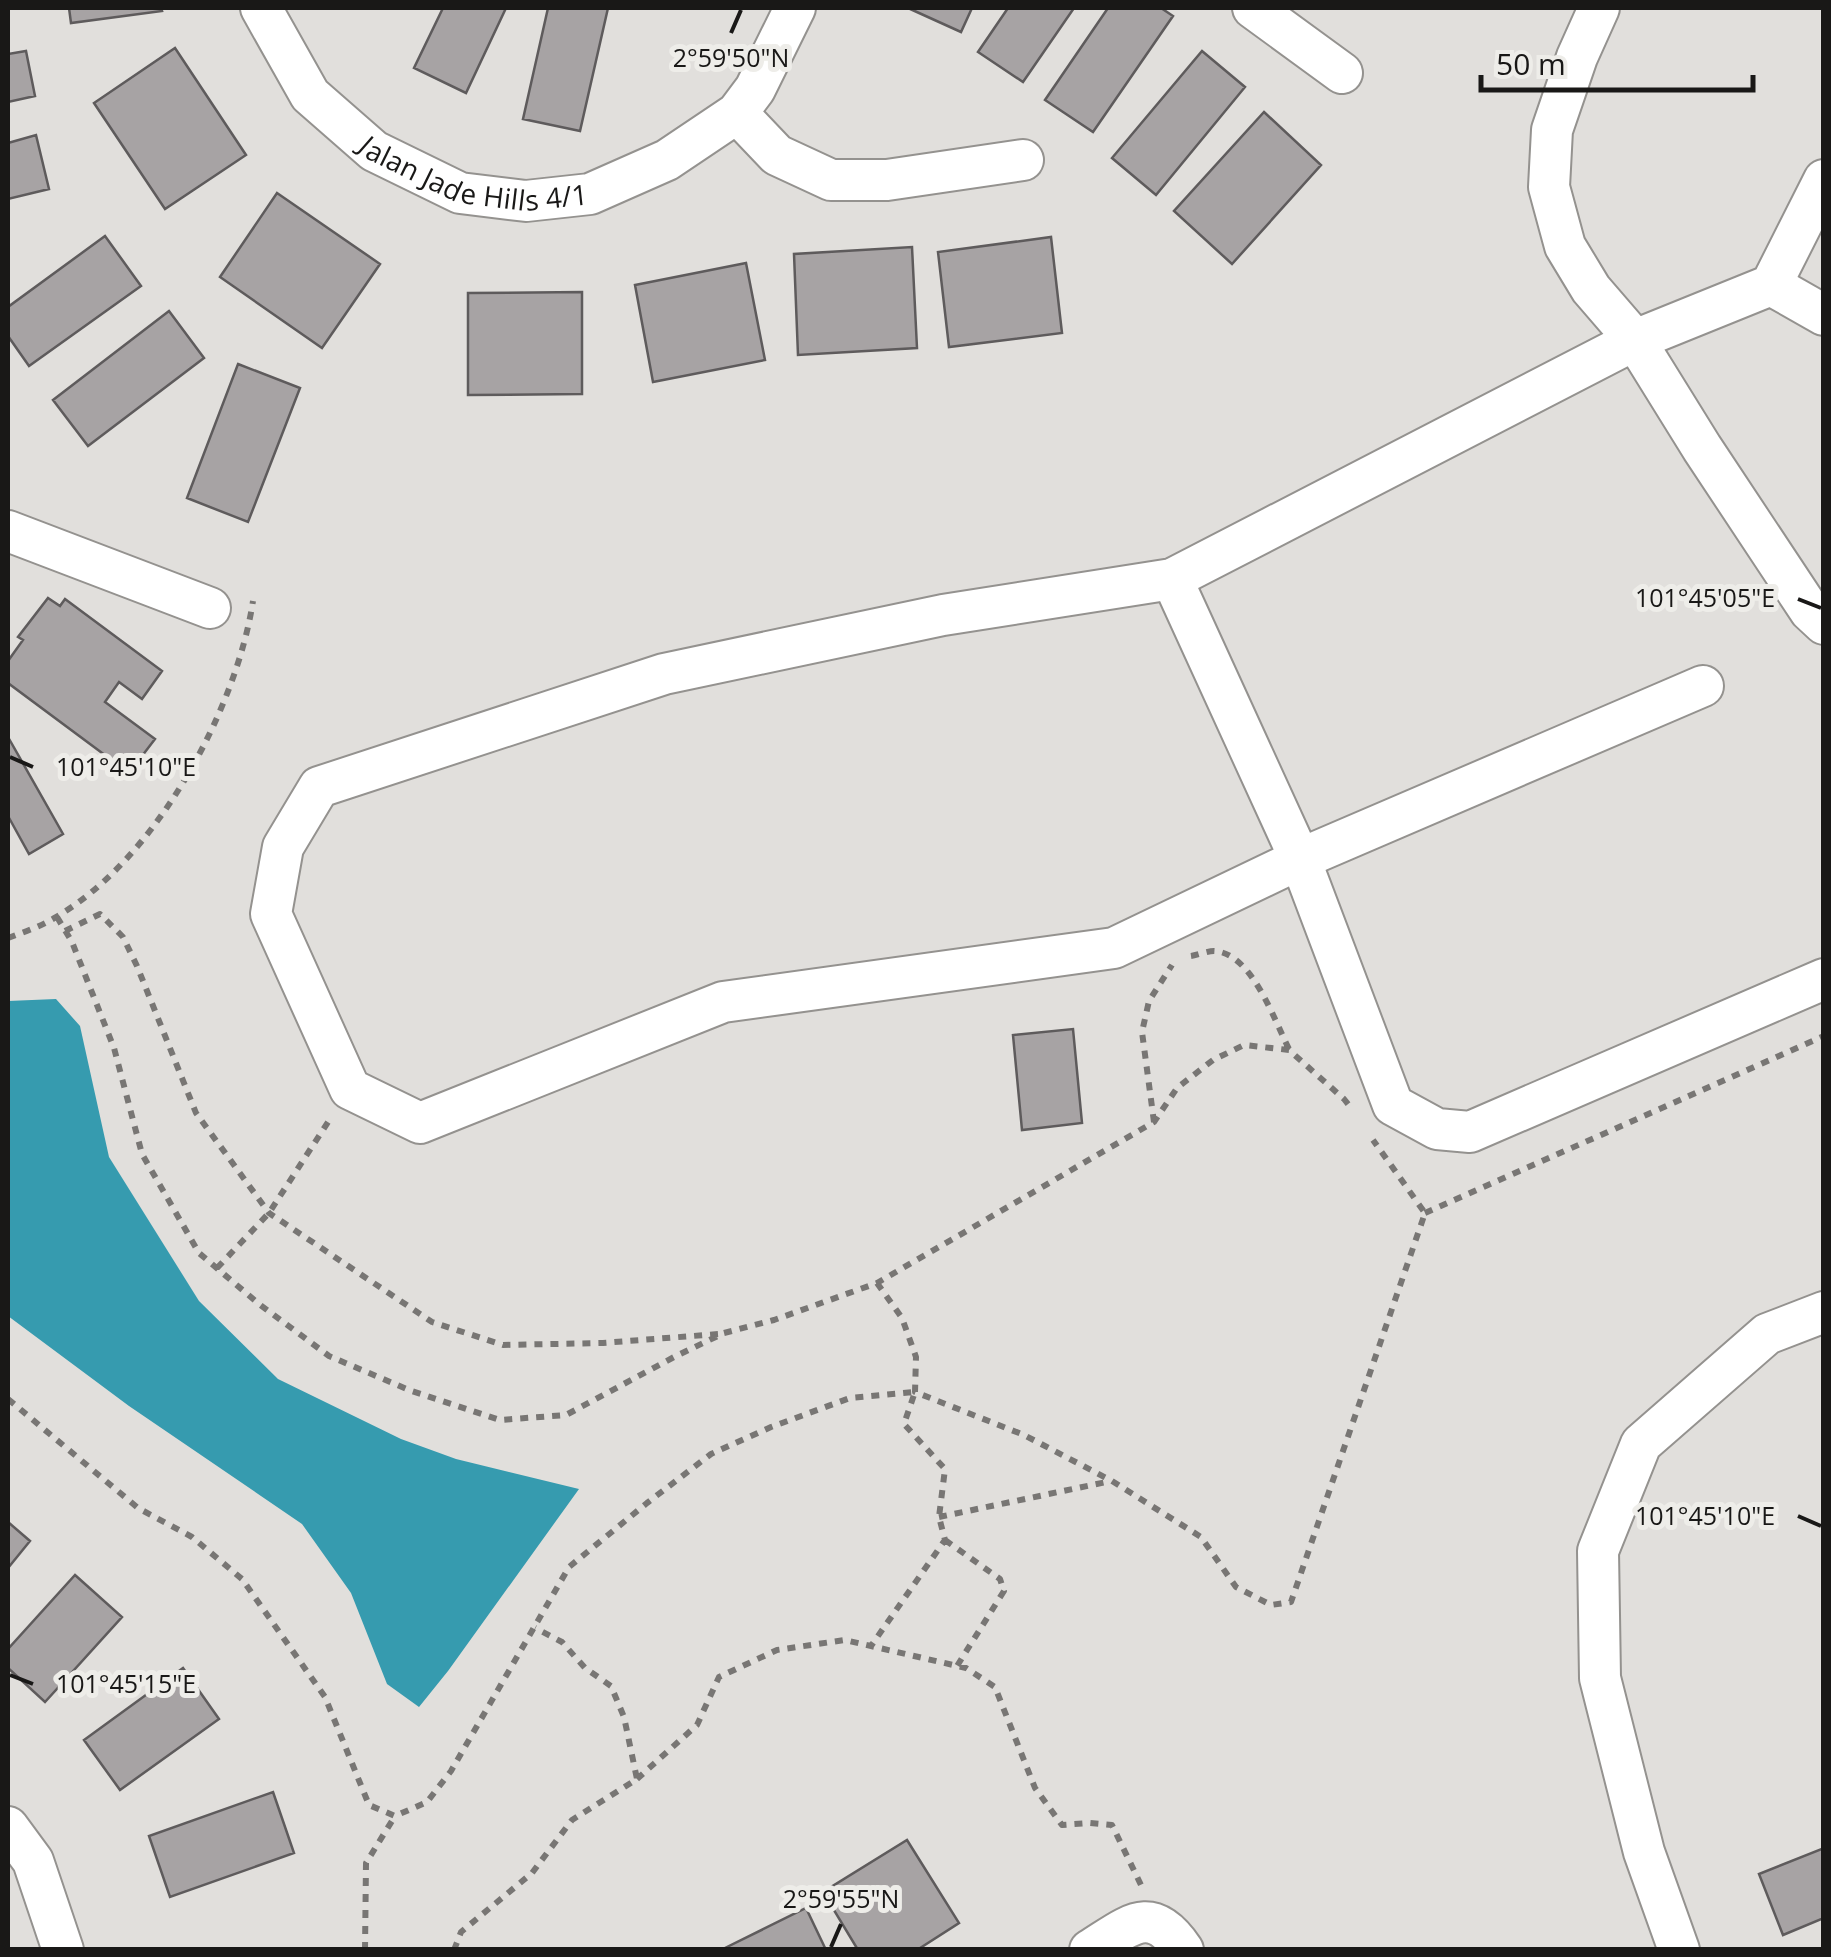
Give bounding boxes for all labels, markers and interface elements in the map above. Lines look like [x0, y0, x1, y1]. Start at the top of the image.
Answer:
scale bar [1481, 30, 1754, 92]
text: 2°59'50"N [673, 40, 789, 74]
text: 50 m [1496, 43, 1566, 84]
street label: Jalan Jade Hills 4/1 [349, 125, 590, 219]
text: 101°45'05"E [1635, 580, 1775, 614]
text: 101°45'10"E [56, 749, 196, 783]
text: 101°45'10"E [1635, 1498, 1775, 1532]
text: 101°45'15"E [56, 1666, 196, 1700]
text: 2°59'55"N [783, 1881, 899, 1915]

